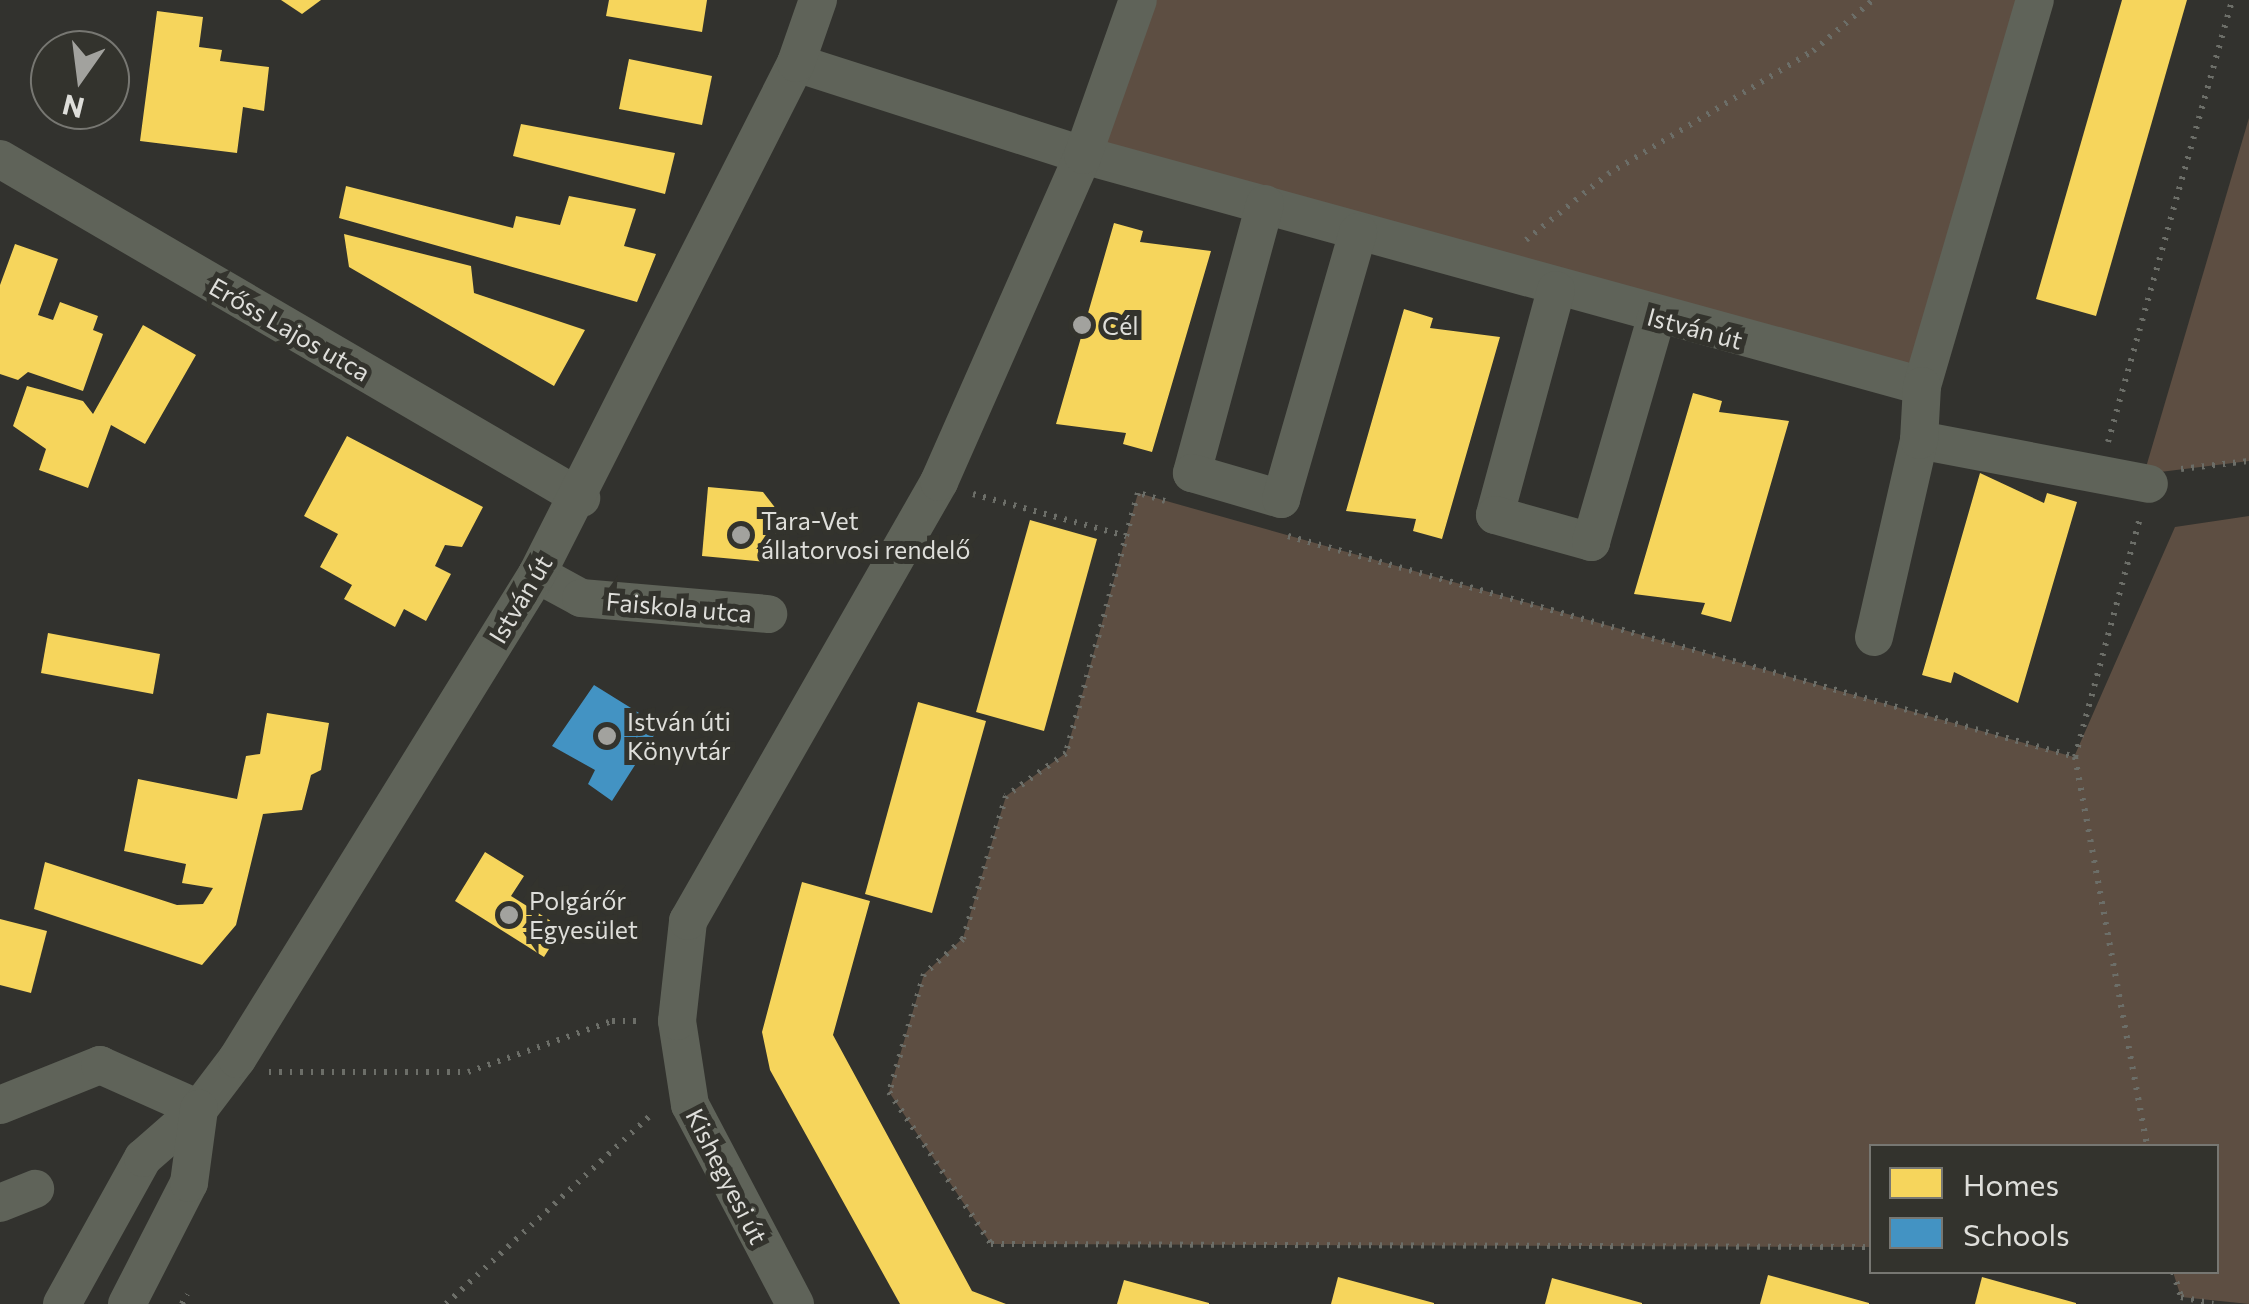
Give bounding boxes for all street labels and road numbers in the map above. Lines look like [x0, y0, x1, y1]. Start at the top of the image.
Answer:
street label: Erőss Lajos utca [204, 271, 376, 387]
street label: István út [1644, 301, 1746, 355]
street label: István út [482, 550, 558, 648]
street label: Faiskola utca [605, 586, 753, 628]
street label: Kishegyesi út [680, 1103, 774, 1249]

